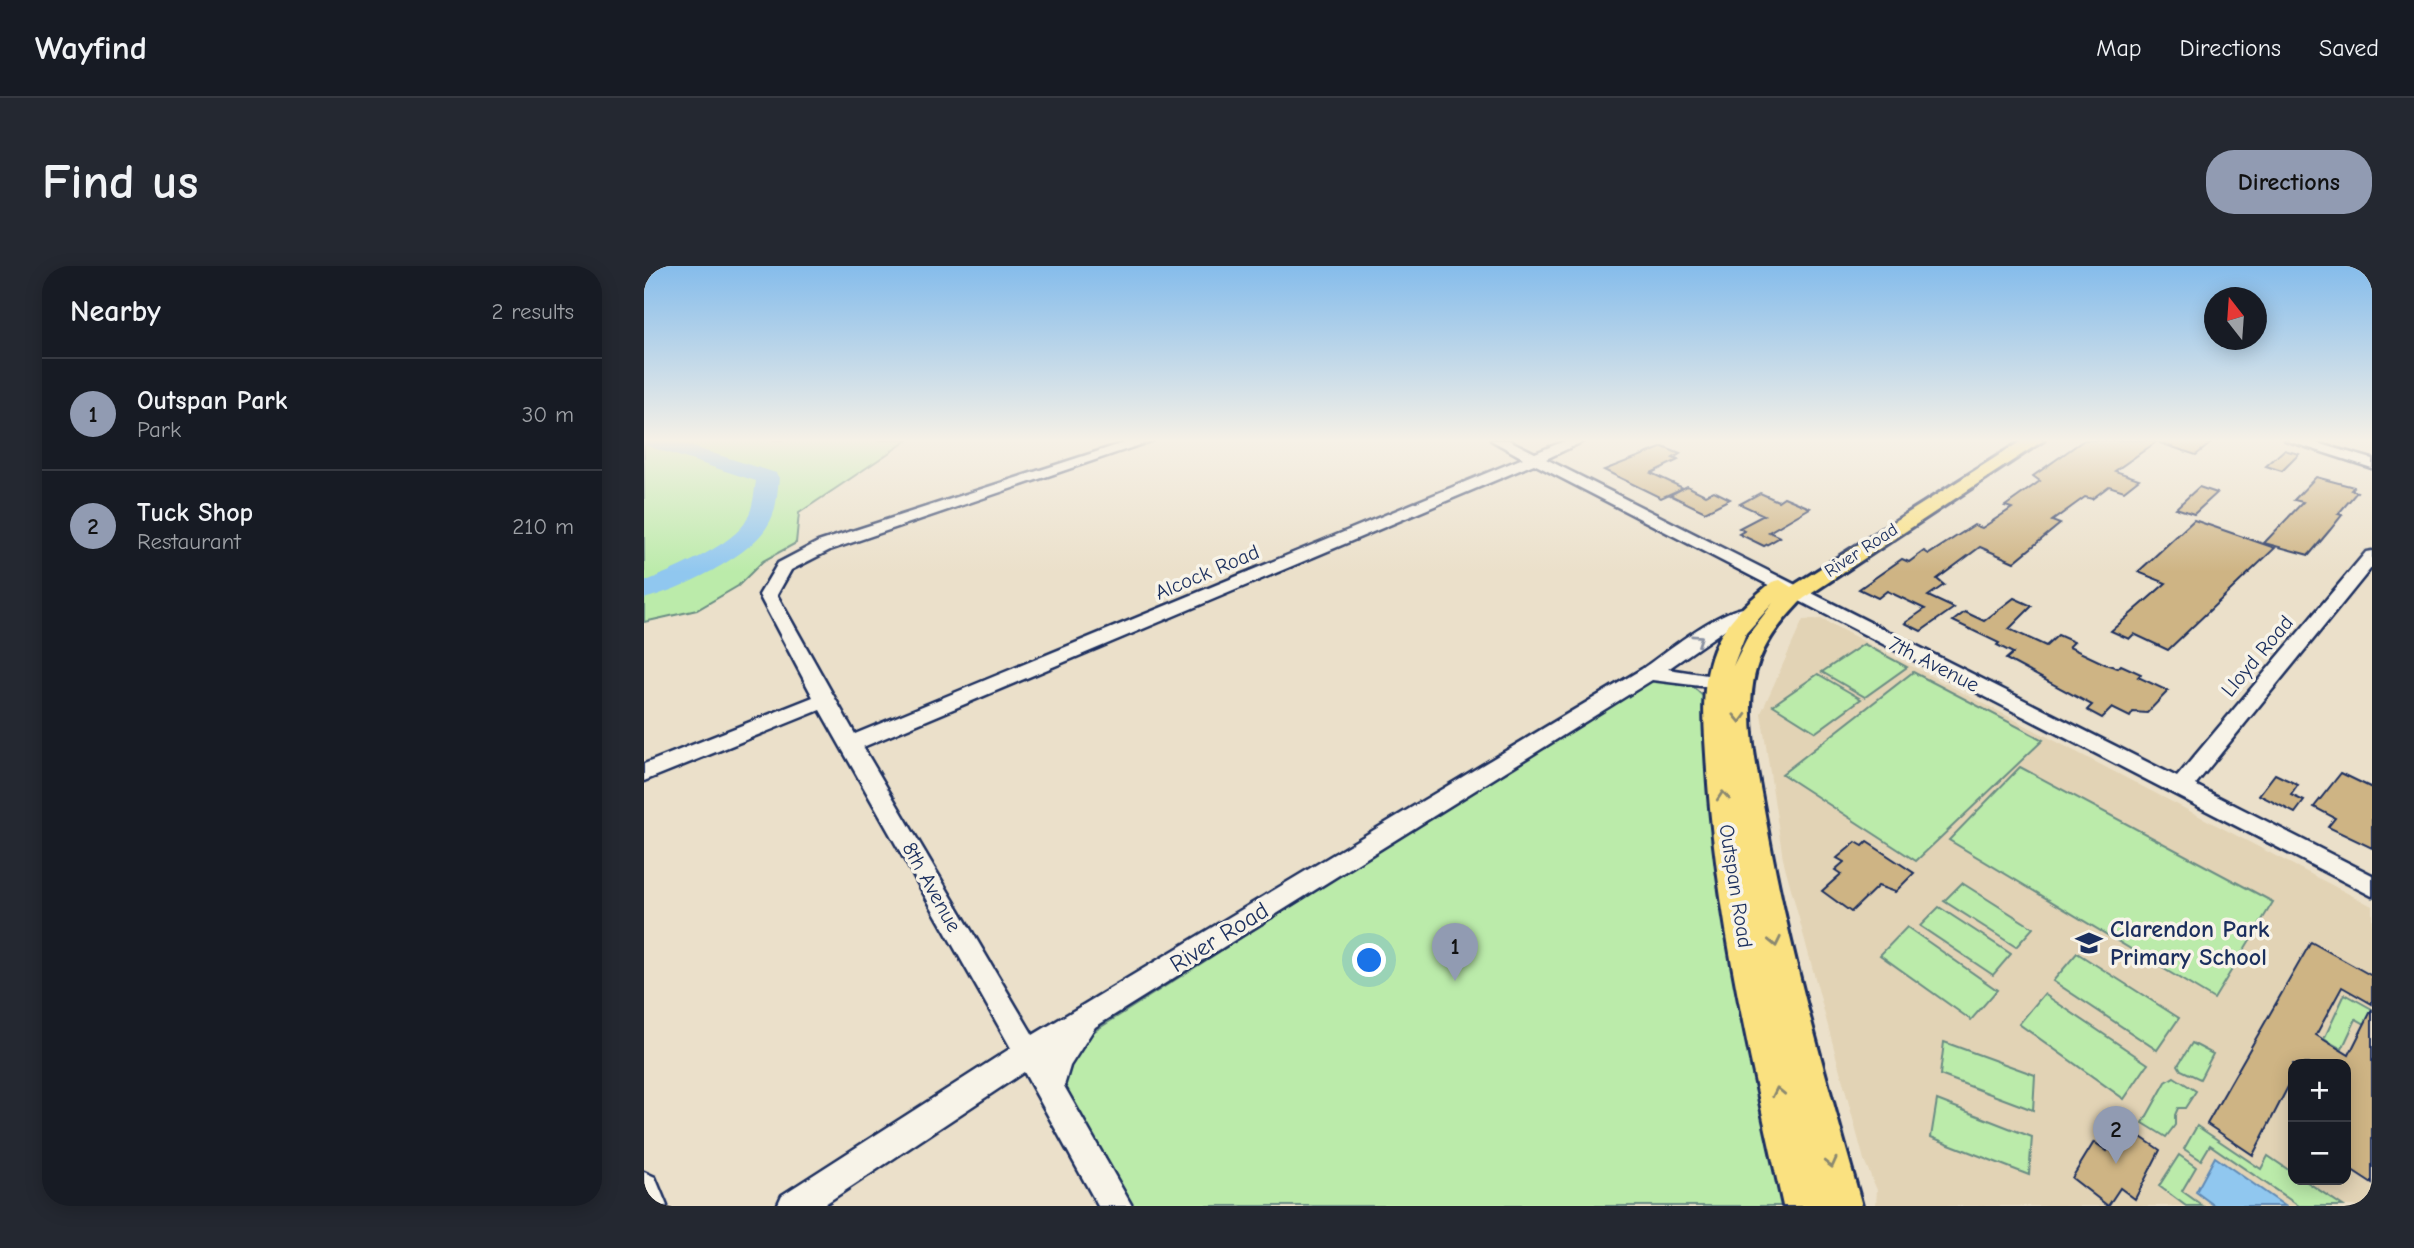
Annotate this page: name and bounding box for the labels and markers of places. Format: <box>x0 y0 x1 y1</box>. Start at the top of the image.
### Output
place label: Clarendon Park Primary School <box>2110 915 2270 971</box>
pin: 1 <box>1432 923 1478 981</box>
school or university icon: Clarendon Park Primary School <box>2074 928 2104 958</box>
pin: 2 <box>2093 1106 2139 1164</box>

